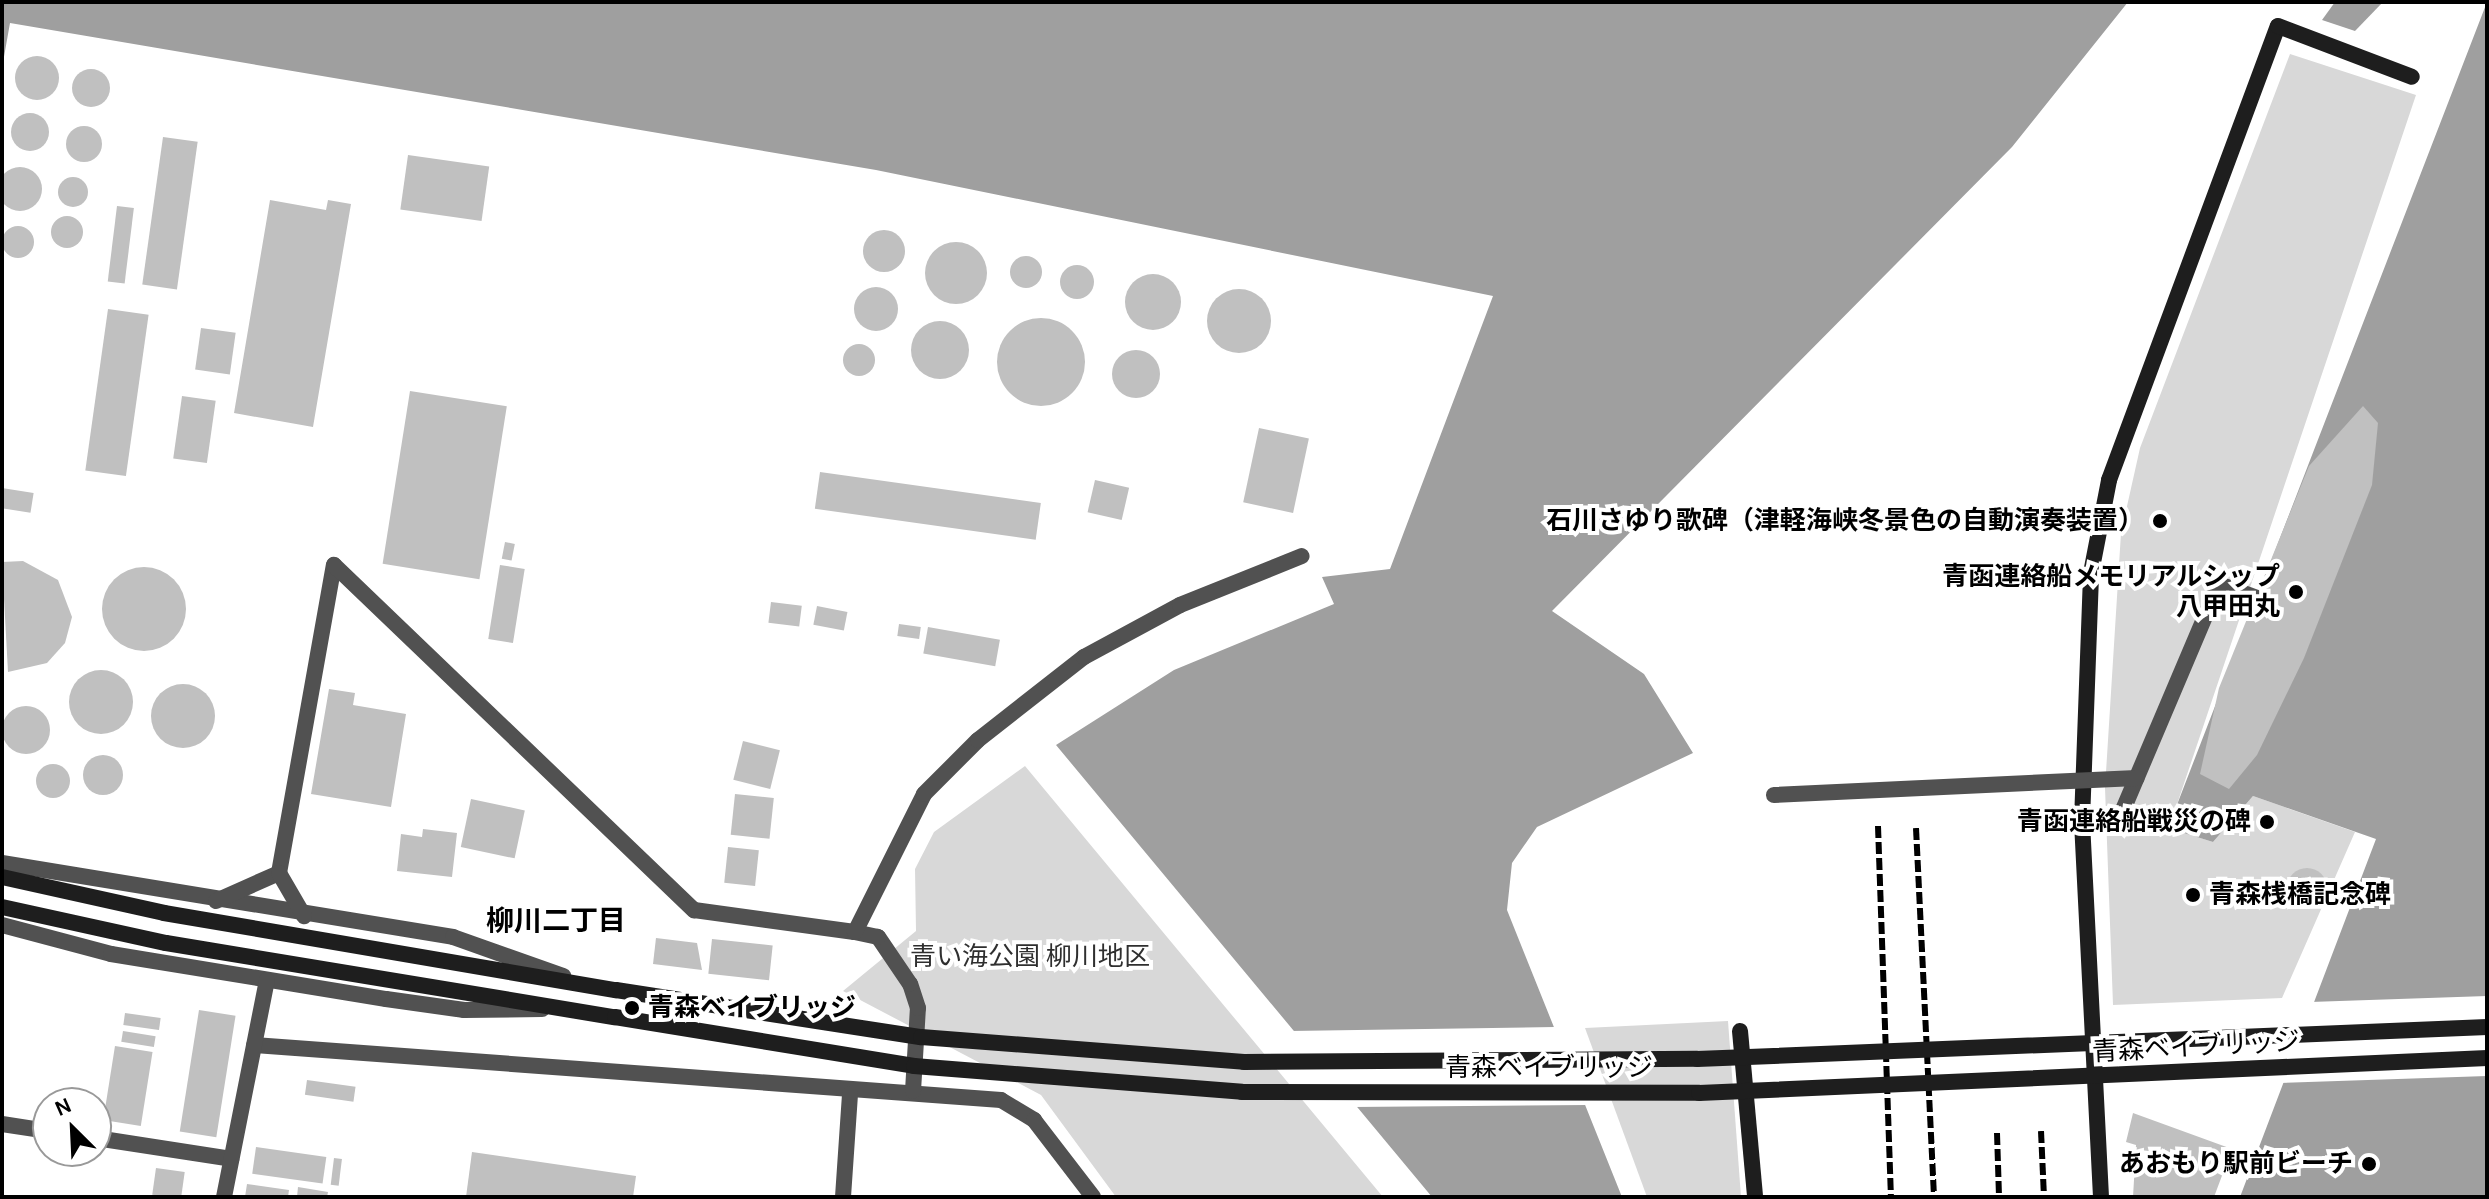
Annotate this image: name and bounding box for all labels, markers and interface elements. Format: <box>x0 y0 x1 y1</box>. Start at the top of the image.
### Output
place label: 石川さゆり歌碑（津軽海峡冬景色の自動演奏装置） <box>1546 505 2144 537</box>
marker: 石川さゆり歌碑（津軽海峡冬景色の自動演奏装置） <box>2151 512 2169 530</box>
place label: 青函連絡船メモリアルシップ 八甲田丸 <box>1942 561 2280 622</box>
marker: 青函連絡船メモリアルシップ 八甲田丸 <box>2287 583 2305 601</box>
place label: 青函連絡船戦災の碑 <box>2017 806 2251 838</box>
marker: 青函連絡船戦災の碑 <box>2258 813 2276 831</box>
place label: 青森桟橋記念碑 <box>2209 879 2391 911</box>
marker: 青森桟橋記念碑 <box>2184 886 2202 904</box>
district label: 柳川二丁目 <box>486 904 626 938</box>
park label: 青い海公園 柳川地区 <box>910 941 1150 973</box>
place label: 青森ベイブリッジ <box>648 992 856 1024</box>
marker: 青森ベイブリッジ <box>623 999 641 1017</box>
street label: 青森ベイブリッジ <box>2091 1026 2301 1068</box>
street label: 青森ベイブリッジ <box>1445 1052 1653 1084</box>
north arrow <box>32 1087 112 1167</box>
text: N <box>51 1092 76 1122</box>
place label: あおもり駅前ビーチ <box>2119 1148 2353 1180</box>
marker: あおもり駅前ビーチ <box>2360 1155 2378 1173</box>

